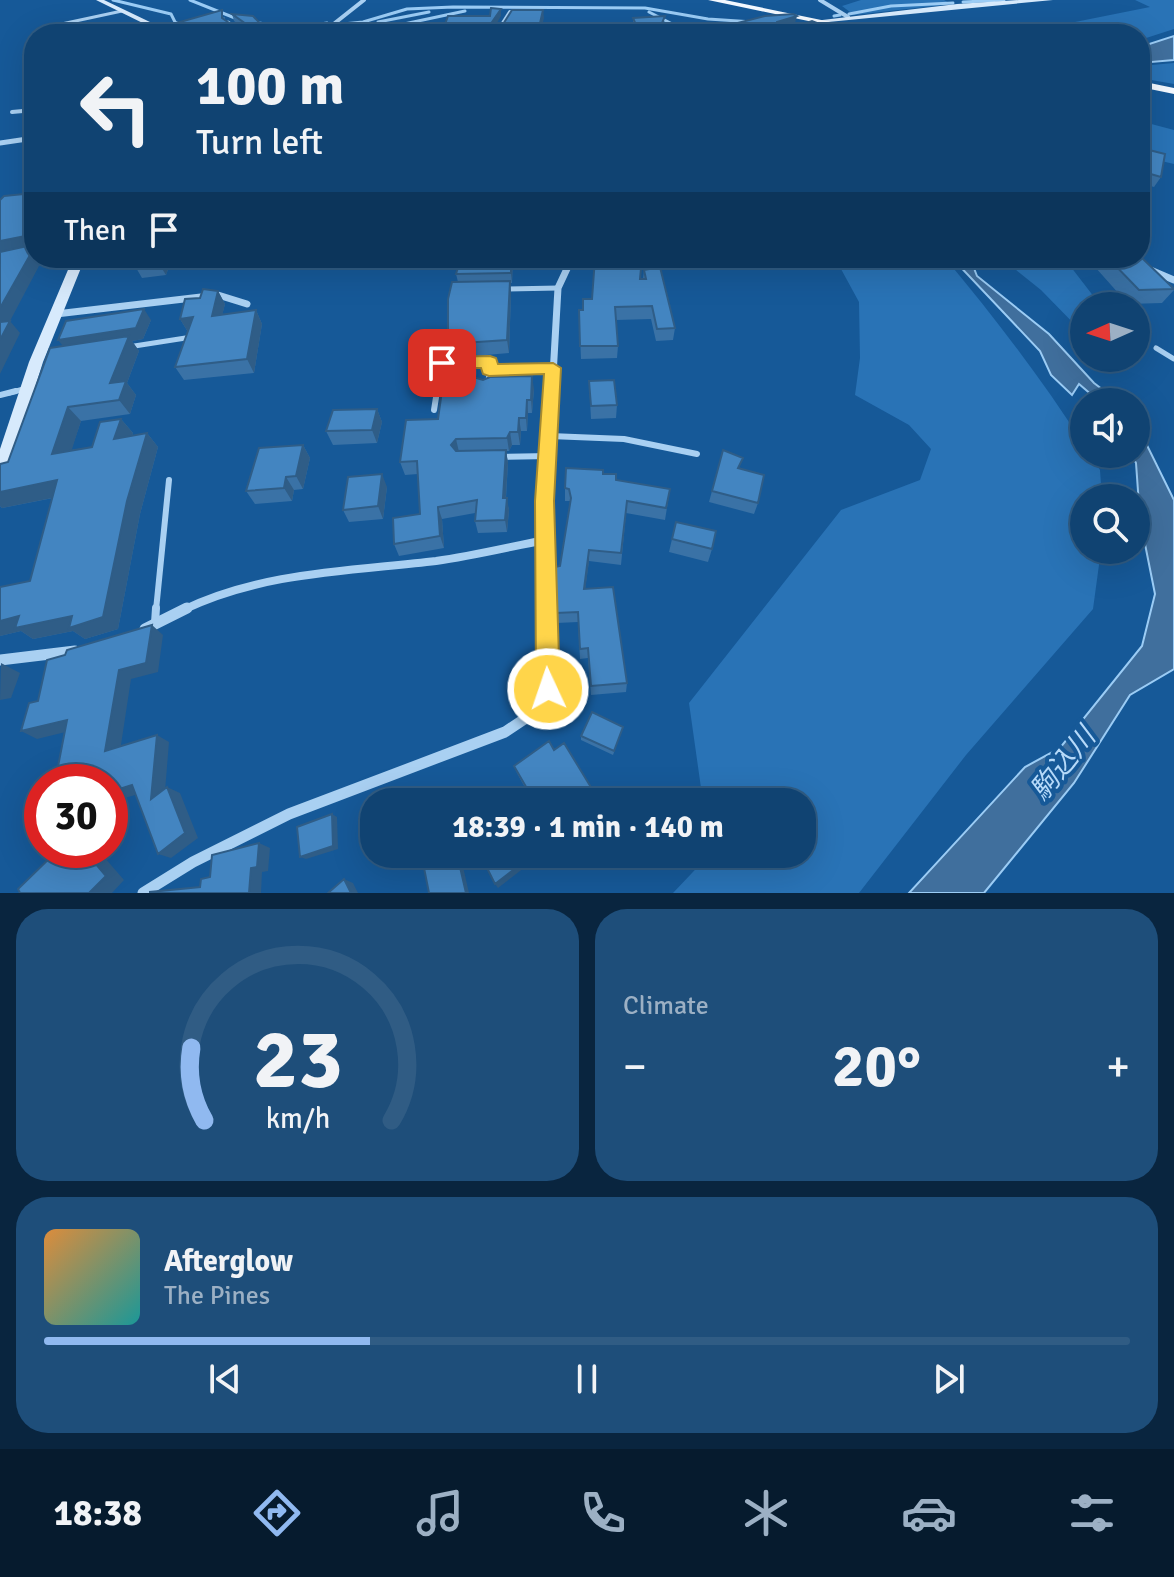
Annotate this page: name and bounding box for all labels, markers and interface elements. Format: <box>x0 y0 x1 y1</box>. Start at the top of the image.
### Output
text: 100 m <box>196 51 344 120</box>
icon: left <box>64 56 168 160</box>
text: Turn left <box>196 120 323 165</box>
icon: arrive <box>142 208 186 252</box>
text: Then <box>64 212 126 249</box>
north arrow <box>1070 292 1150 372</box>
map controls <box>1070 292 1150 564</box>
pin <box>408 329 476 397</box>
icon: arrive <box>420 341 464 385</box>
button: sound <box>1070 388 1150 468</box>
button: search <box>1070 484 1150 564</box>
position arrow <box>506 647 590 731</box>
water label: 駒込川 <box>1023 718 1105 807</box>
speed limit sign: 30 <box>24 764 128 868</box>
text: 18:39 · 1 min · 140 m <box>452 809 724 846</box>
text: Climate <box>623 990 709 1022</box>
text: 23 <box>253 1009 342 1111</box>
text: 20° <box>832 1030 921 1104</box>
text: − <box>623 1040 647 1094</box>
text: + <box>1106 1040 1130 1094</box>
text: km/h <box>265 1101 330 1136</box>
text: Afterglow <box>164 1243 293 1280</box>
text: The Pines <box>164 1280 270 1312</box>
icon: previous <box>203 1357 247 1401</box>
icon: pause <box>565 1357 609 1401</box>
icon: next <box>927 1357 971 1401</box>
icon: directions <box>249 1485 305 1541</box>
icon: music <box>412 1485 468 1541</box>
icon: phone <box>575 1485 631 1541</box>
icon: climate <box>738 1485 794 1541</box>
icon: car <box>901 1485 957 1541</box>
icon: filters <box>1064 1485 1120 1541</box>
text: 18:38 <box>54 1491 142 1536</box>

